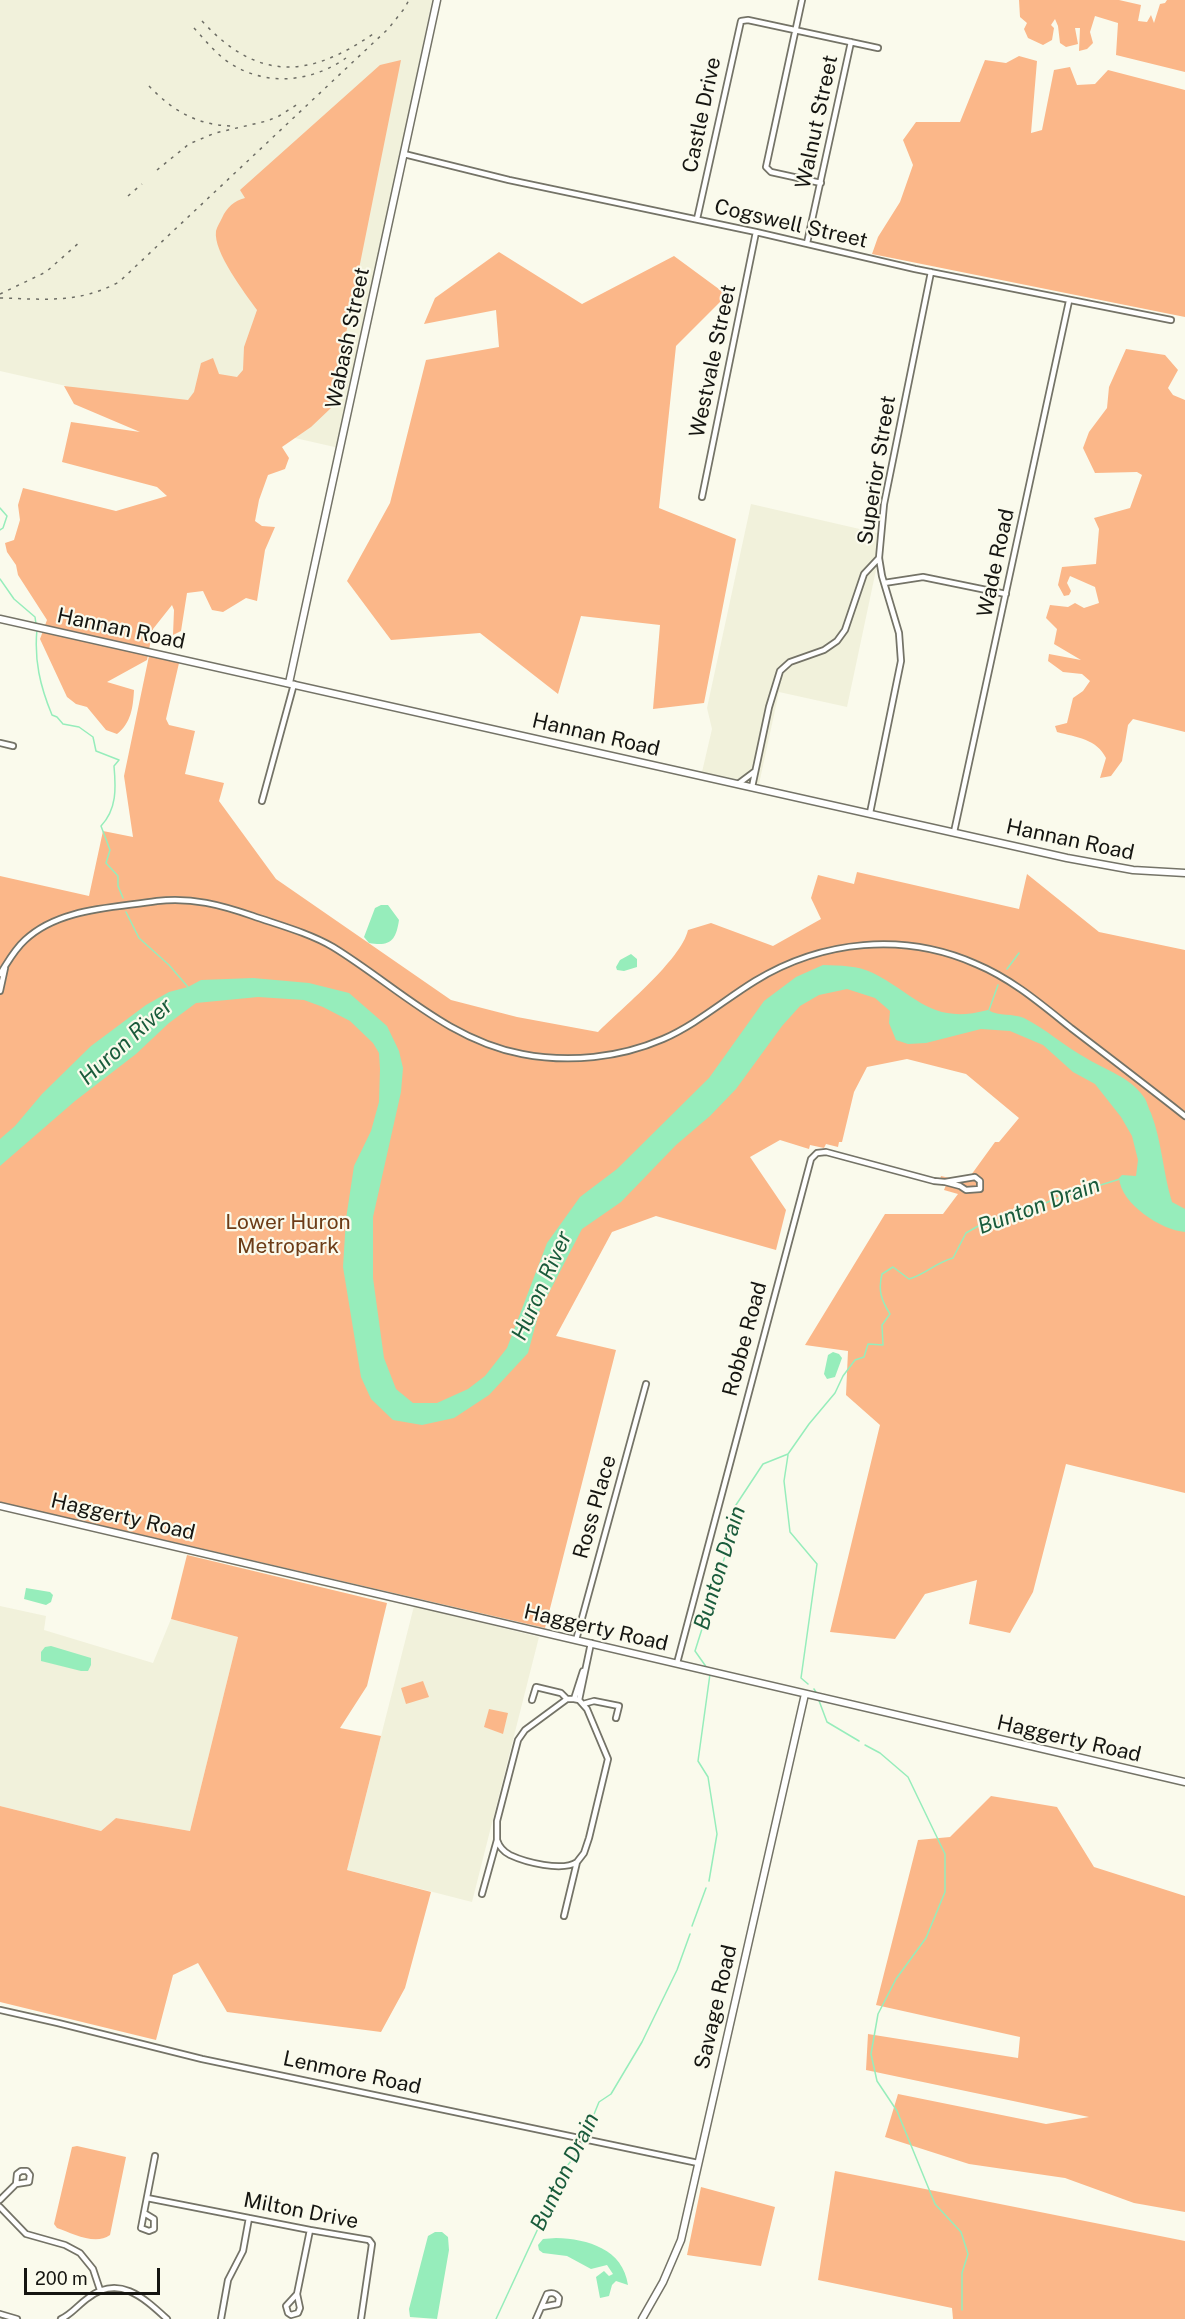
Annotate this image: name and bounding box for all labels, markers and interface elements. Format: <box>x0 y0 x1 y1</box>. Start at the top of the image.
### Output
street label: Walnut Street <box>791 53 843 191</box>
street label: Castle Drive <box>677 55 727 175</box>
street label: Cogswell Street <box>712 194 870 254</box>
street label: Wabash Street <box>321 265 375 411</box>
street label: Westvale Street <box>685 282 741 440</box>
street label: Superior Street <box>853 394 901 546</box>
street label: Wade Road <box>972 507 1020 619</box>
street label: Hannan Road <box>55 603 187 655</box>
street label: Hannan Road <box>530 708 662 762</box>
street label: Hannan Road <box>1004 814 1136 866</box>
water label: Huron River <box>74 993 178 1091</box>
water label: Bunton Drain <box>974 1172 1104 1240</box>
park label: Lower Huron Metropark <box>225 1210 351 1260</box>
water label: Huron River <box>506 1227 578 1345</box>
street label: Robbe Road <box>718 1279 772 1399</box>
street label: Ross Place <box>568 1452 622 1562</box>
street label: Haggerty Road <box>48 1488 198 1546</box>
water label: Bunton Drain <box>689 1503 751 1633</box>
street label: Haggerty Road <box>521 1599 671 1657</box>
street label: Haggerty Road <box>994 1710 1144 1768</box>
street label: Savage Road <box>689 1942 743 2072</box>
street label: Lenmore Road <box>281 2046 423 2100</box>
water label: Bunton Drain <box>525 2109 605 2235</box>
street label: Milton Drive <box>241 2187 361 2235</box>
scale bar <box>27 2256 164 2294</box>
text: 200 m <box>35 2268 88 2289</box>

